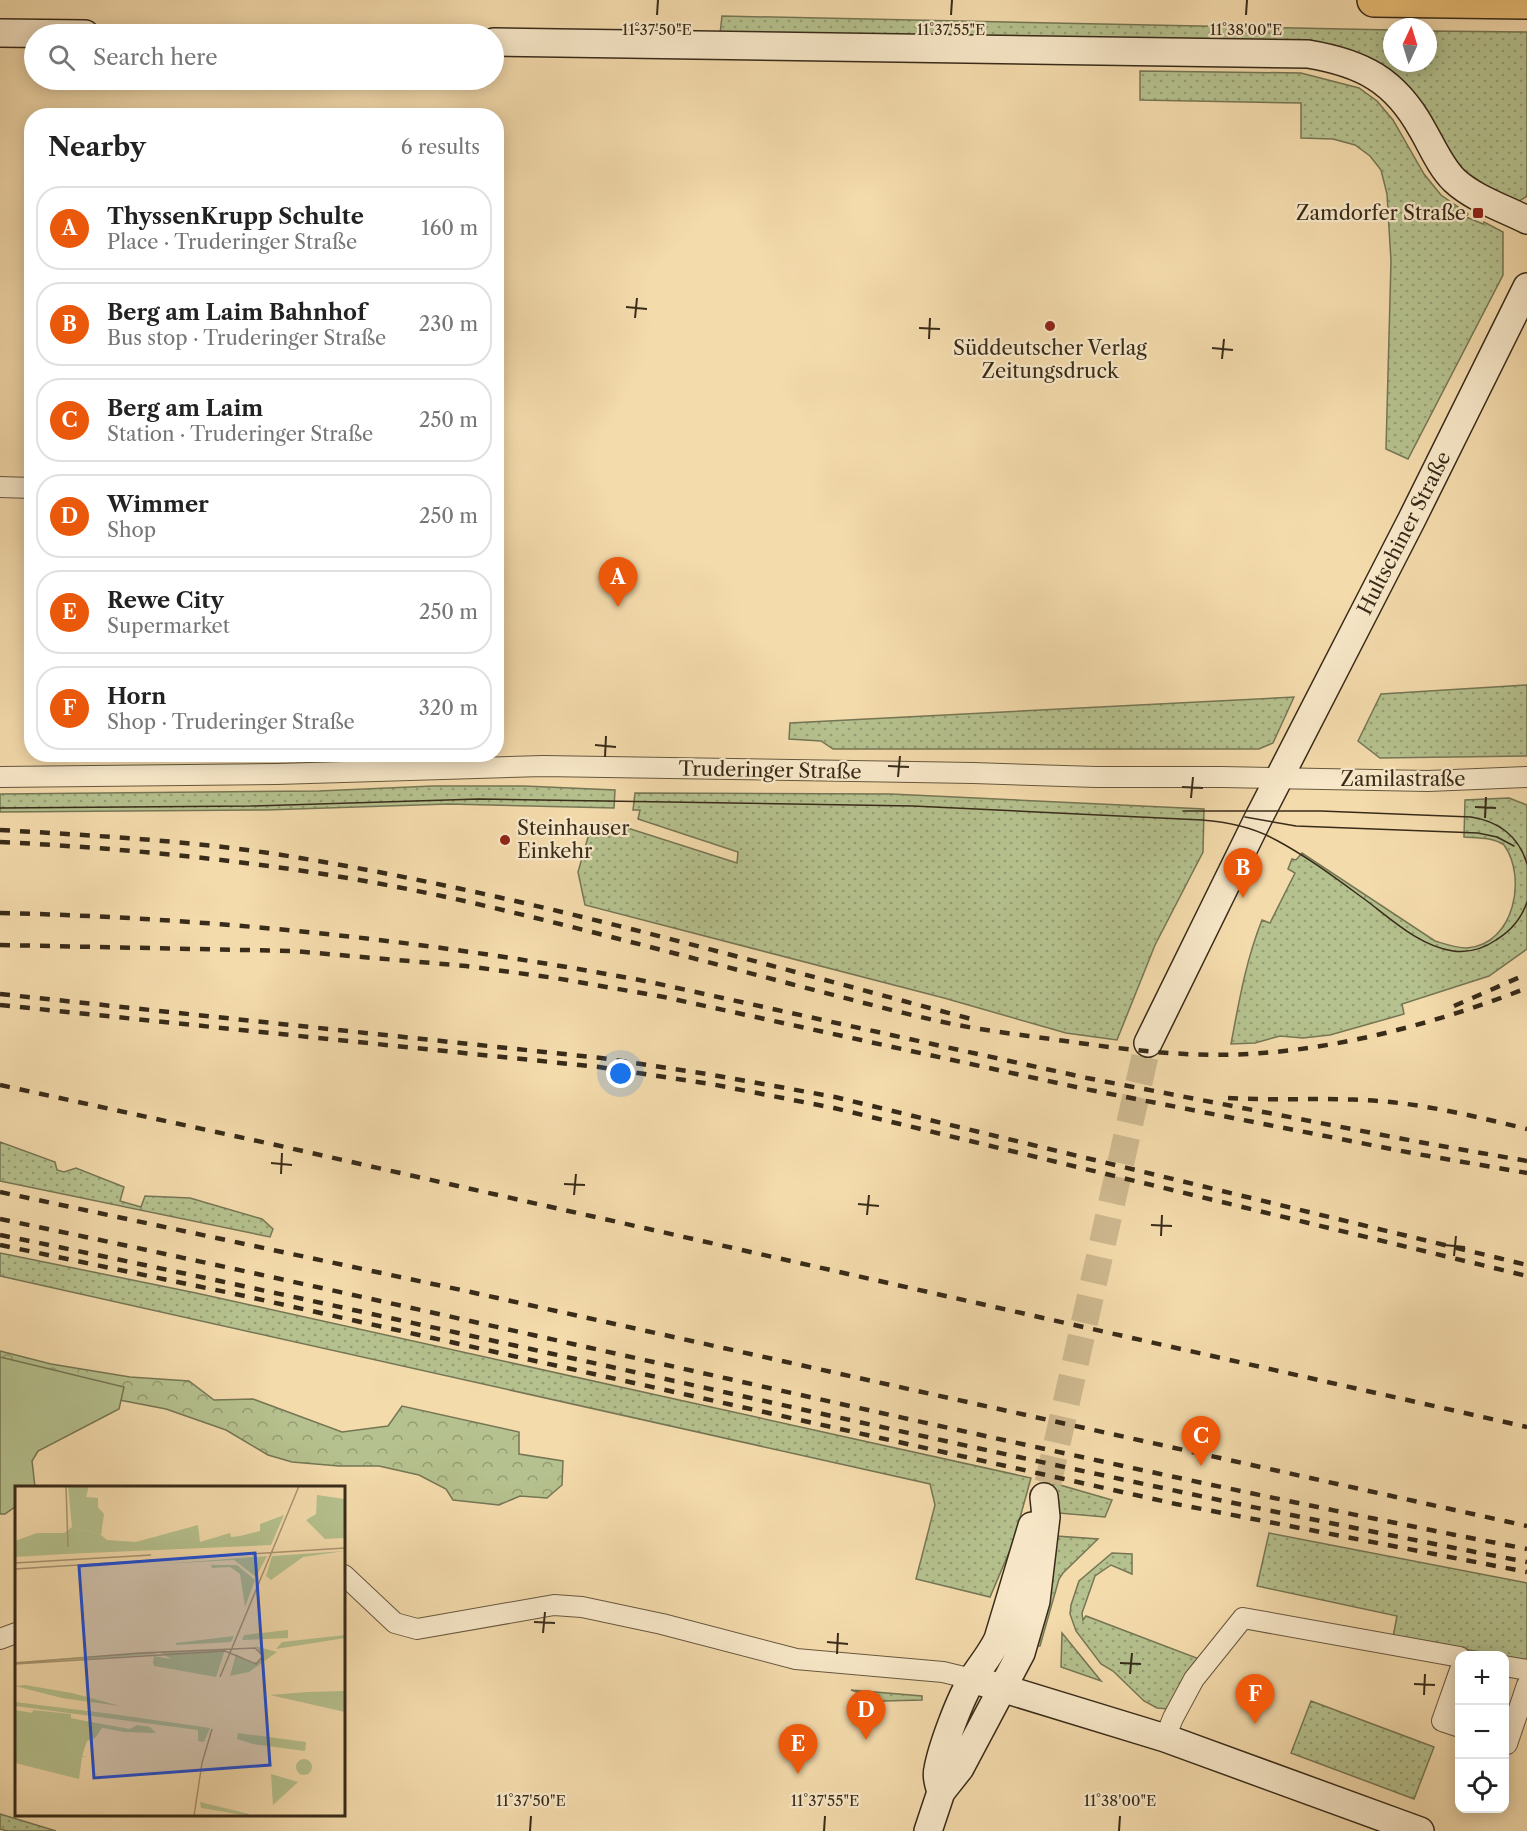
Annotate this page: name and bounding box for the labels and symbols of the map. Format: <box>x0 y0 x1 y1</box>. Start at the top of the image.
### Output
north arrow <box>1383 18 1437 72</box>
text: 11°37'50"E <box>622 20 692 39</box>
text: 11°37'55"E <box>917 20 985 39</box>
text: 11°38'00"E <box>1210 20 1282 39</box>
place label: Zamdorfer Straße <box>1296 201 1466 225</box>
marker: Zamdorfer Straße <box>1471 206 1485 220</box>
marker: Süddeutscher Verlag Zeitungsdruck <box>1043 319 1057 333</box>
place label: Süddeutscher Verlag Zeitungsdruck <box>953 336 1147 383</box>
street label: Hultschiner Straße <box>1352 447 1456 619</box>
pin: A <box>598 558 638 607</box>
street label: Truderinger Straße <box>678 756 862 784</box>
street label: Zamilastraße <box>1341 767 1465 791</box>
place label: Steinhauser Einkehr <box>517 816 630 863</box>
marker: Steinhauser Einkehr <box>498 833 512 847</box>
pin: B <box>1224 848 1262 898</box>
your location <box>606 1059 635 1088</box>
pin: C <box>1182 1416 1220 1466</box>
inset map <box>15 1486 345 1816</box>
pin: F <box>1236 1674 1274 1724</box>
pin: D <box>846 1690 886 1740</box>
pin: E <box>778 1724 818 1774</box>
text: 11°37'50"E <box>496 1791 566 1810</box>
text: 11°37'55"E <box>791 1791 859 1810</box>
text: 11°38'00"E <box>1084 1791 1156 1810</box>

